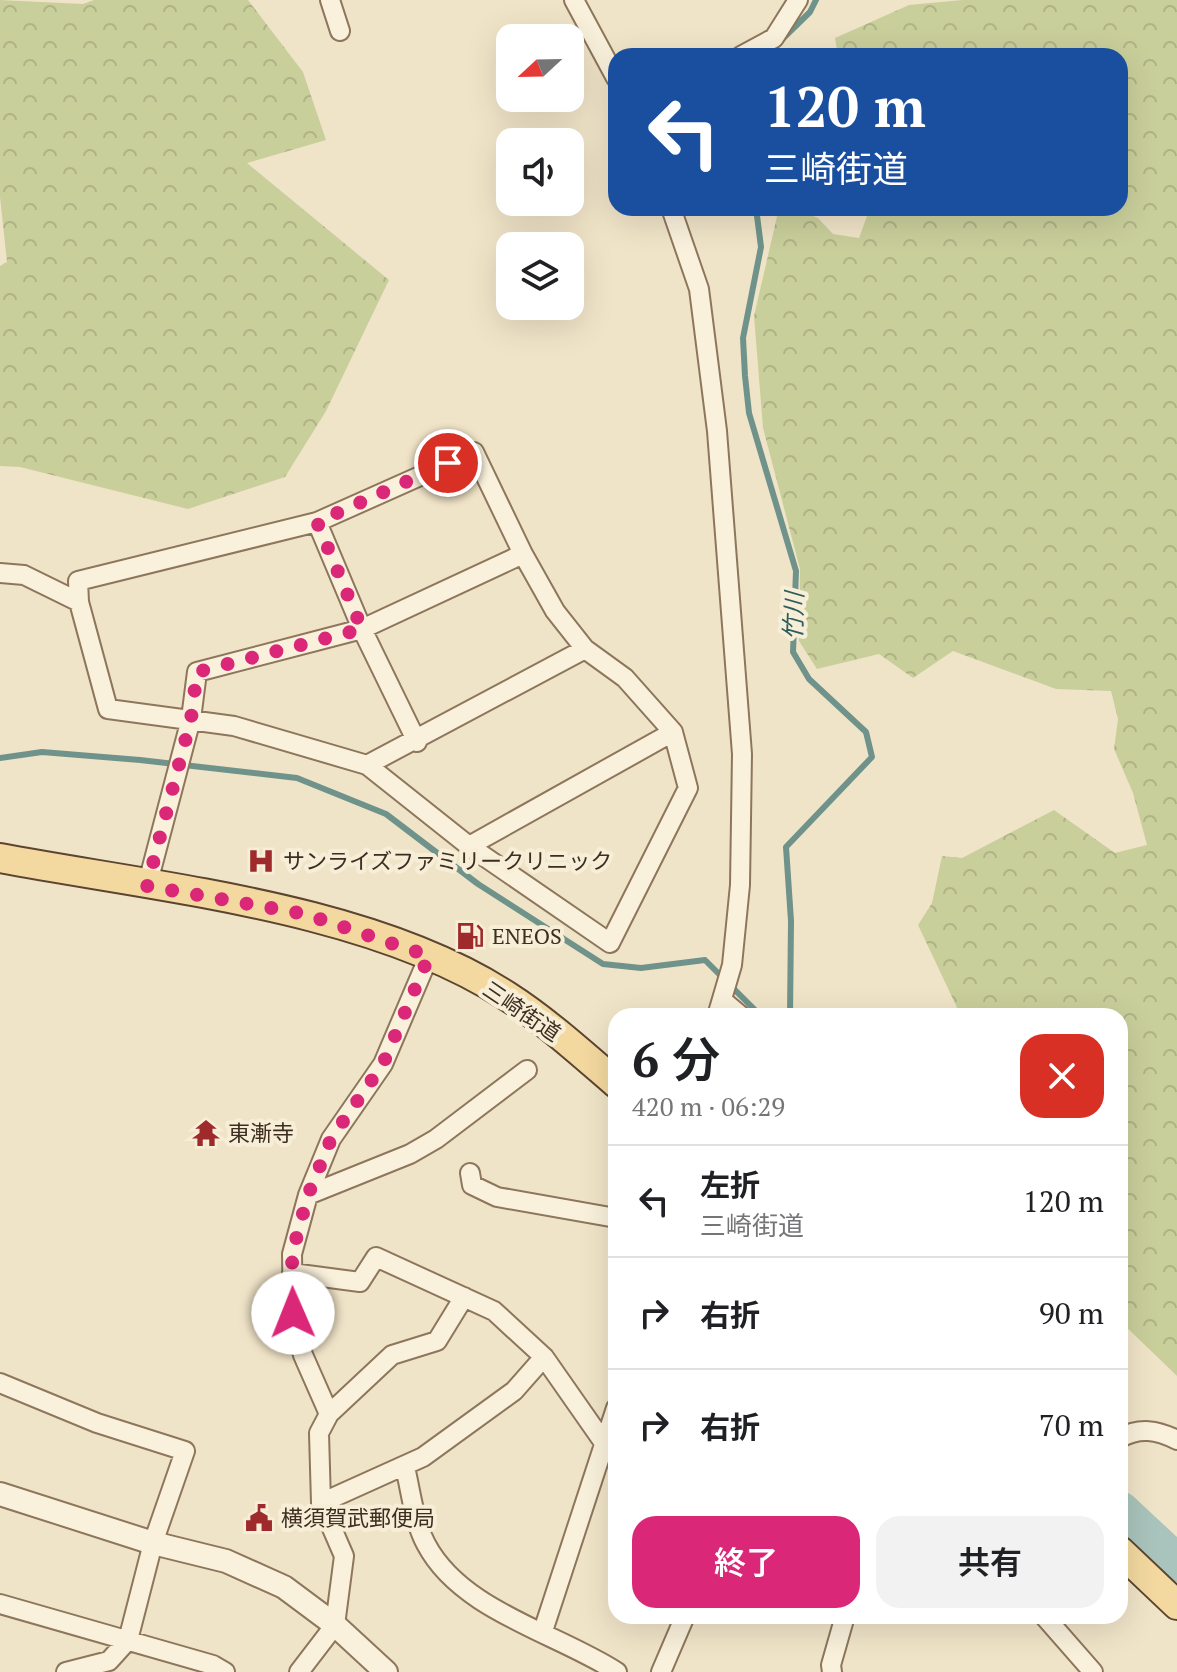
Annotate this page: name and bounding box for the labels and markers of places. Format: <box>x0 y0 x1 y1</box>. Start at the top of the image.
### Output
pin <box>414 429 482 497</box>
hospital icon: サンライズファミリークリニック <box>246 846 276 876</box>
place label: サンライズファミリークリニック <box>283 846 612 875</box>
fuel station icon: ENEOS <box>455 921 485 951</box>
place label: ENEOS <box>492 921 562 950</box>
temple icon: 東漸寺 <box>191 1118 221 1148</box>
place label: 東漸寺 <box>228 1118 294 1147</box>
public building icon: 横須賀武郵便局 <box>244 1503 274 1533</box>
place label: 横須賀武郵便局 <box>281 1503 435 1532</box>

